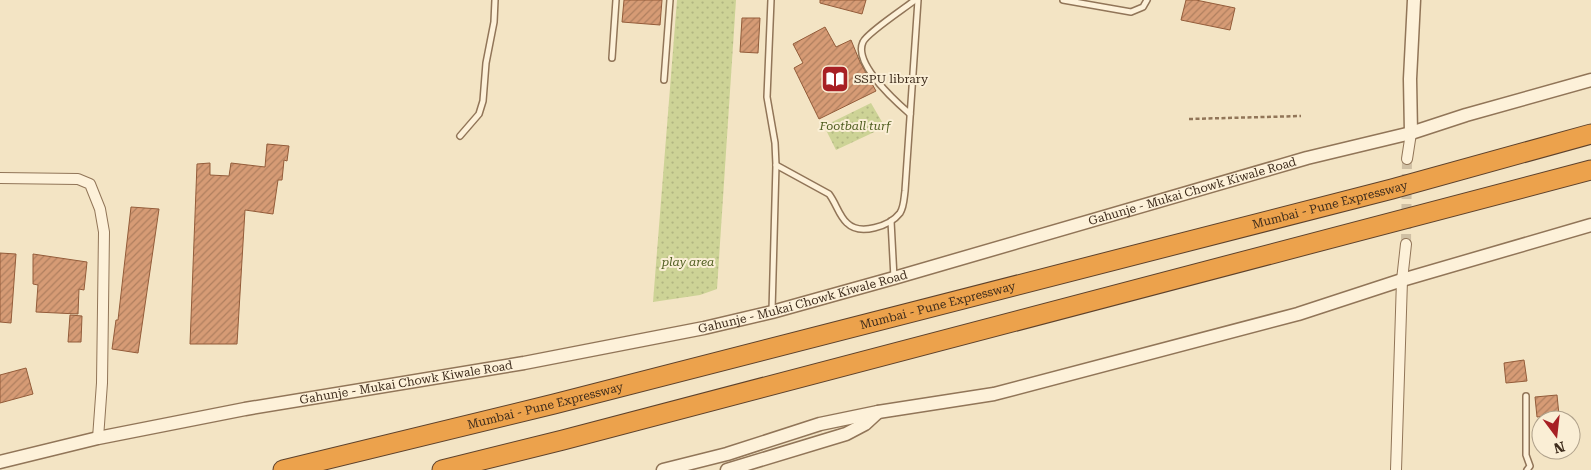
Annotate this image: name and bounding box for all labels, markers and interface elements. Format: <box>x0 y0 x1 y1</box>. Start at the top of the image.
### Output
library icon: SSPU library <box>820 64 850 94</box>
place label: SSPU library <box>854 72 929 86</box>
park label: Football turf <box>818 119 892 133</box>
street label: Gahunje - Mukai Chowk Kiwale Road <box>1087 154 1298 228</box>
street label: Mumbai - Pune Expressway <box>1251 178 1410 232</box>
park label: play area <box>661 255 714 269</box>
street label: Gahunje - Mukai Chowk Kiwale Road <box>697 267 909 336</box>
street label: Mumbai - Pune Expressway <box>858 279 1018 332</box>
street label: Gahunje - Mukai Chowk Kiwale Road <box>298 358 514 407</box>
street label: Mumbai - Pune Expressway <box>466 379 625 432</box>
north arrow <box>1531 410 1581 460</box>
text: N <box>1552 438 1567 457</box>

